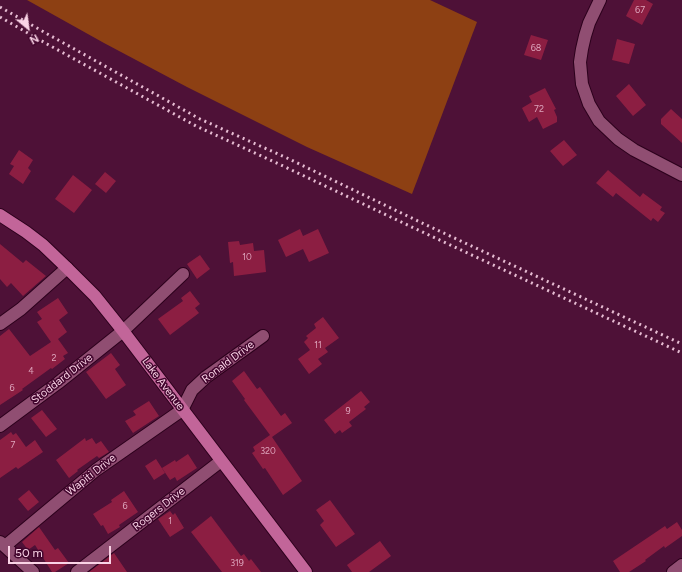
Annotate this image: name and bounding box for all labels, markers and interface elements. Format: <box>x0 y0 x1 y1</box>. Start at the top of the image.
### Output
house number: 67 <box>635 5 645 15</box>
north arrow <box>8 8 48 48</box>
text: N <box>27 31 41 47</box>
house number: 68 <box>531 43 541 53</box>
house number: 72 <box>534 104 544 114</box>
house number: 10 <box>242 252 252 262</box>
street label: Ronald Drive <box>199 338 257 386</box>
house number: 11 <box>314 340 322 350</box>
street label: Stoddard Drive <box>29 351 95 407</box>
house number: 2 <box>51 353 57 363</box>
street label: Lake Avenue <box>139 355 187 413</box>
house number: 4 <box>28 366 34 376</box>
house number: 6 <box>9 383 15 393</box>
house number: 9 <box>345 406 351 416</box>
house number: 7 <box>11 440 15 450</box>
house number: 320 <box>260 446 276 456</box>
street label: Wapiti Drive <box>63 451 119 499</box>
street label: Rogers Drive <box>130 484 188 534</box>
house number: 6 <box>122 501 128 511</box>
house number: 1 <box>168 516 172 526</box>
scale bar <box>10 538 113 564</box>
text: 50 m <box>15 546 43 560</box>
house number: 319 <box>230 558 244 568</box>

